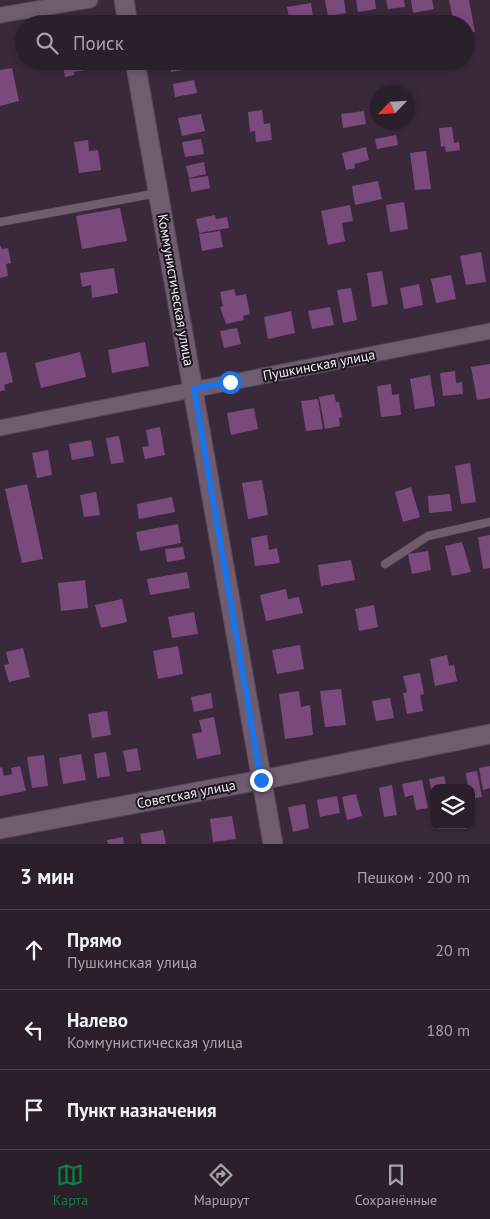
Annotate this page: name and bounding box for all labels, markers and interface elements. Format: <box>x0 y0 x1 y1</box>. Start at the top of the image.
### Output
search box <box>15 15 475 70</box>
icon: search <box>33 29 61 57</box>
text: Поиск <box>73 31 124 55</box>
north arrow <box>370 85 415 130</box>
street label: Коммунистическая улица <box>154 213 198 367</box>
street label: Пушкинская улица <box>261 345 377 385</box>
route start <box>219 371 242 394</box>
route end <box>250 769 273 792</box>
street label: Советская улица <box>135 776 237 812</box>
map controls <box>430 784 475 829</box>
button: layers <box>430 784 475 829</box>
text: 3 мин <box>20 863 74 890</box>
text: Пешком · 200 m <box>357 867 470 887</box>
text: Прямо <box>67 928 122 952</box>
icon: ahead <box>20 936 48 964</box>
text: 20 m <box>435 940 470 960</box>
text: Пушкинская улица <box>67 952 197 972</box>
text: Налево <box>67 1008 128 1032</box>
icon: left <box>20 1016 48 1044</box>
text: 180 m <box>427 1020 470 1040</box>
text: Коммунистическая улица <box>67 1032 243 1052</box>
icon: arrive <box>20 1096 48 1124</box>
text: Пункт назначения <box>67 1098 217 1122</box>
tab: Карта <box>53 1161 88 1209</box>
tab: Маршрут <box>194 1161 249 1209</box>
tab: Сохранённые <box>355 1161 437 1209</box>

